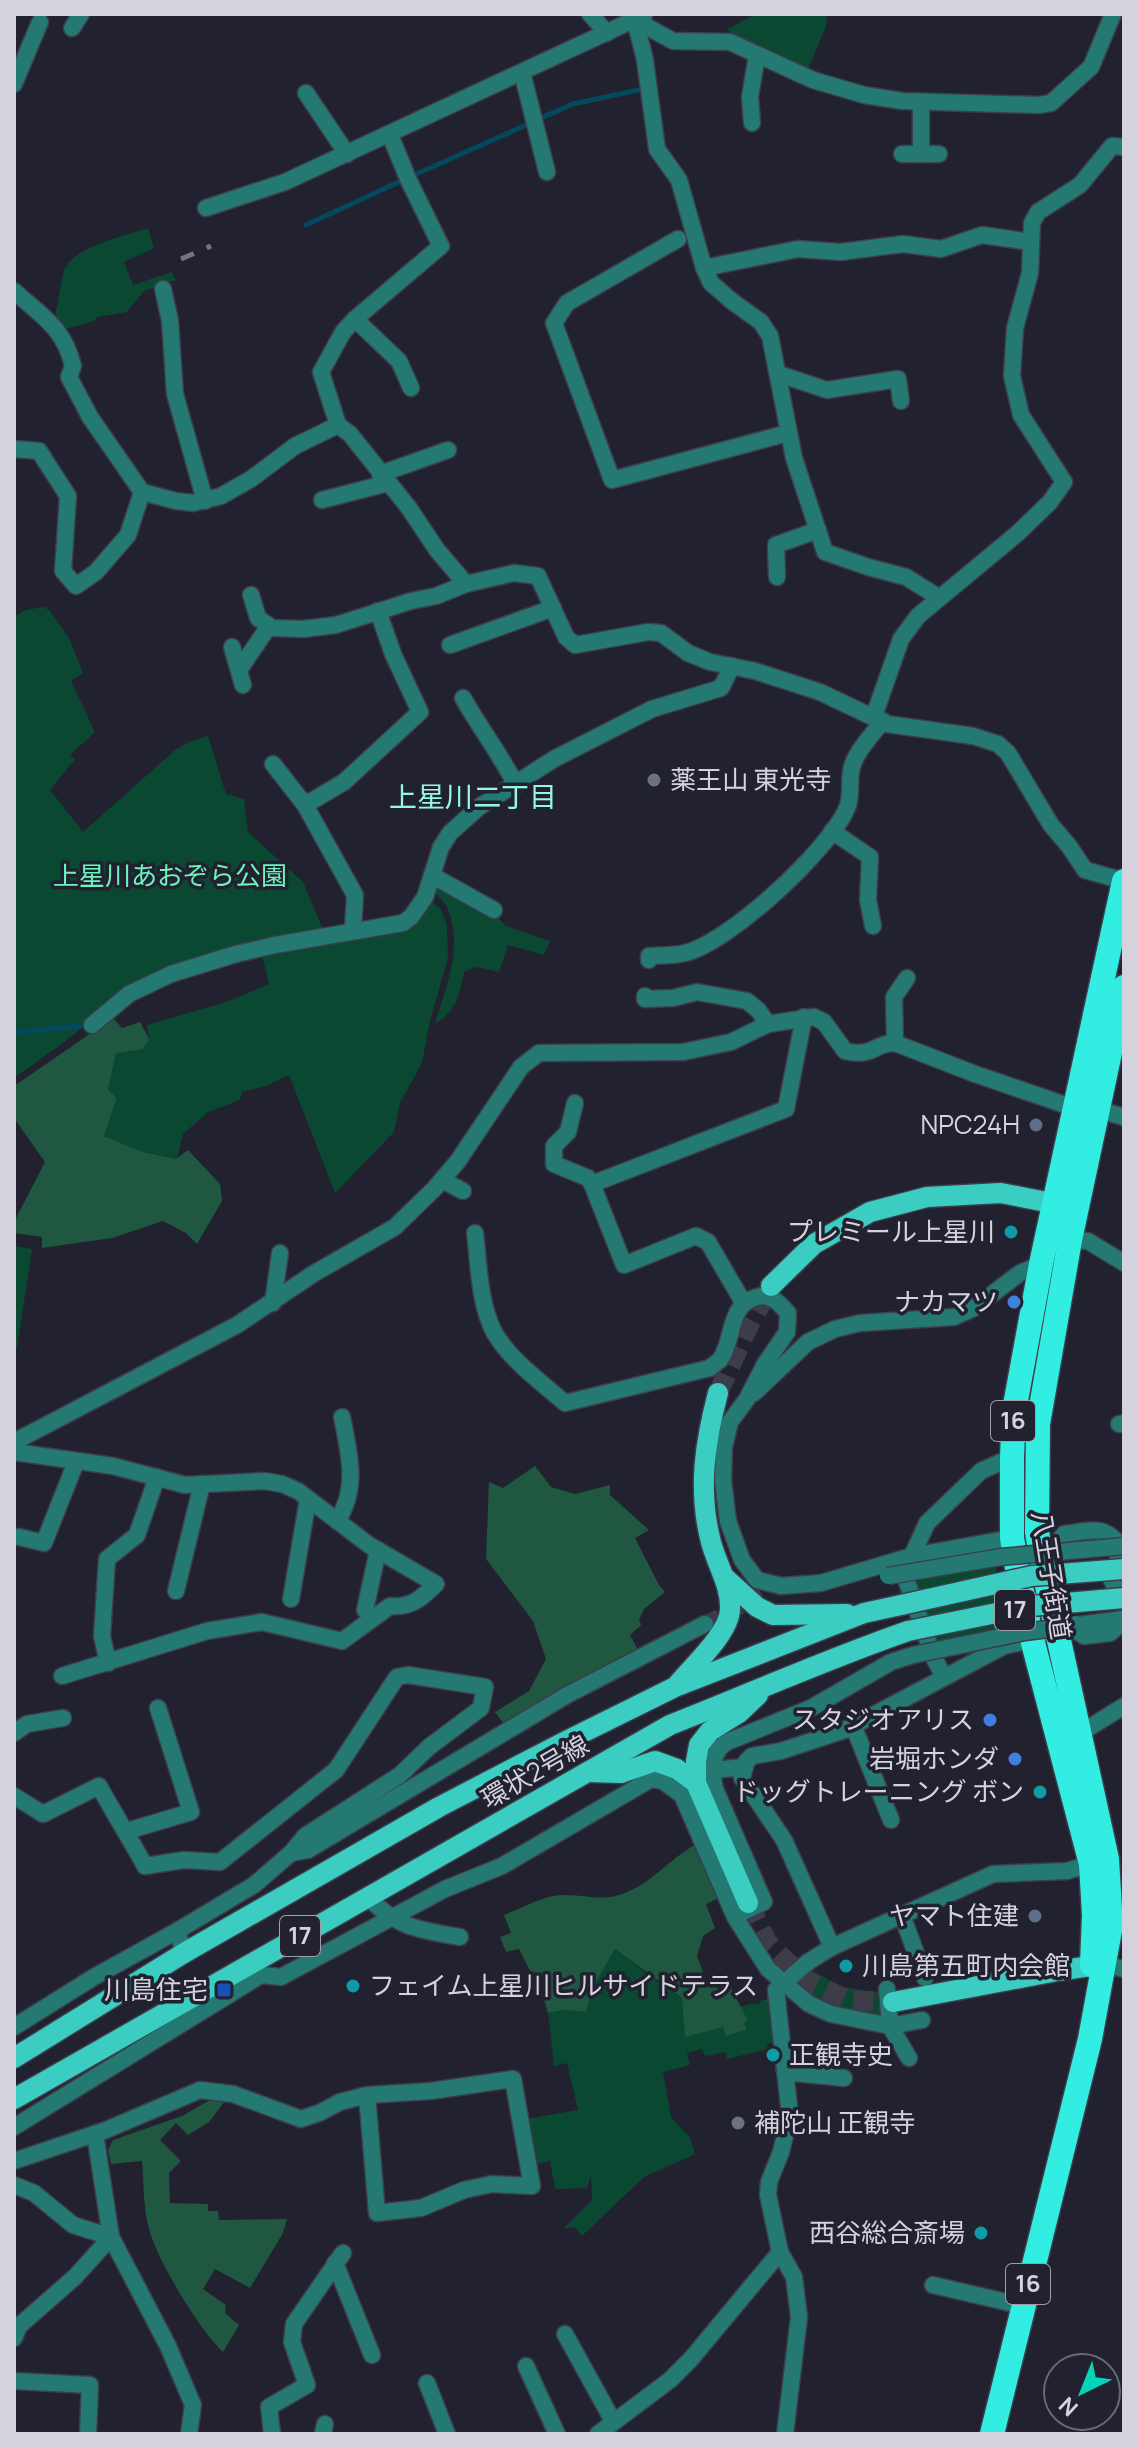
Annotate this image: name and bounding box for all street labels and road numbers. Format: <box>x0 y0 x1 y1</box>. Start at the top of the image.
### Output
road number: 16 <box>991 1401 1035 1441</box>
street label: 八王子街道 <box>1024 1508 1080 1642</box>
road number: 17 <box>995 1590 1035 1630</box>
street label: 環状2号線 <box>474 1726 595 1816</box>
road number: 17 <box>280 1916 320 1956</box>
road number: 16 <box>1006 2264 1050 2304</box>

